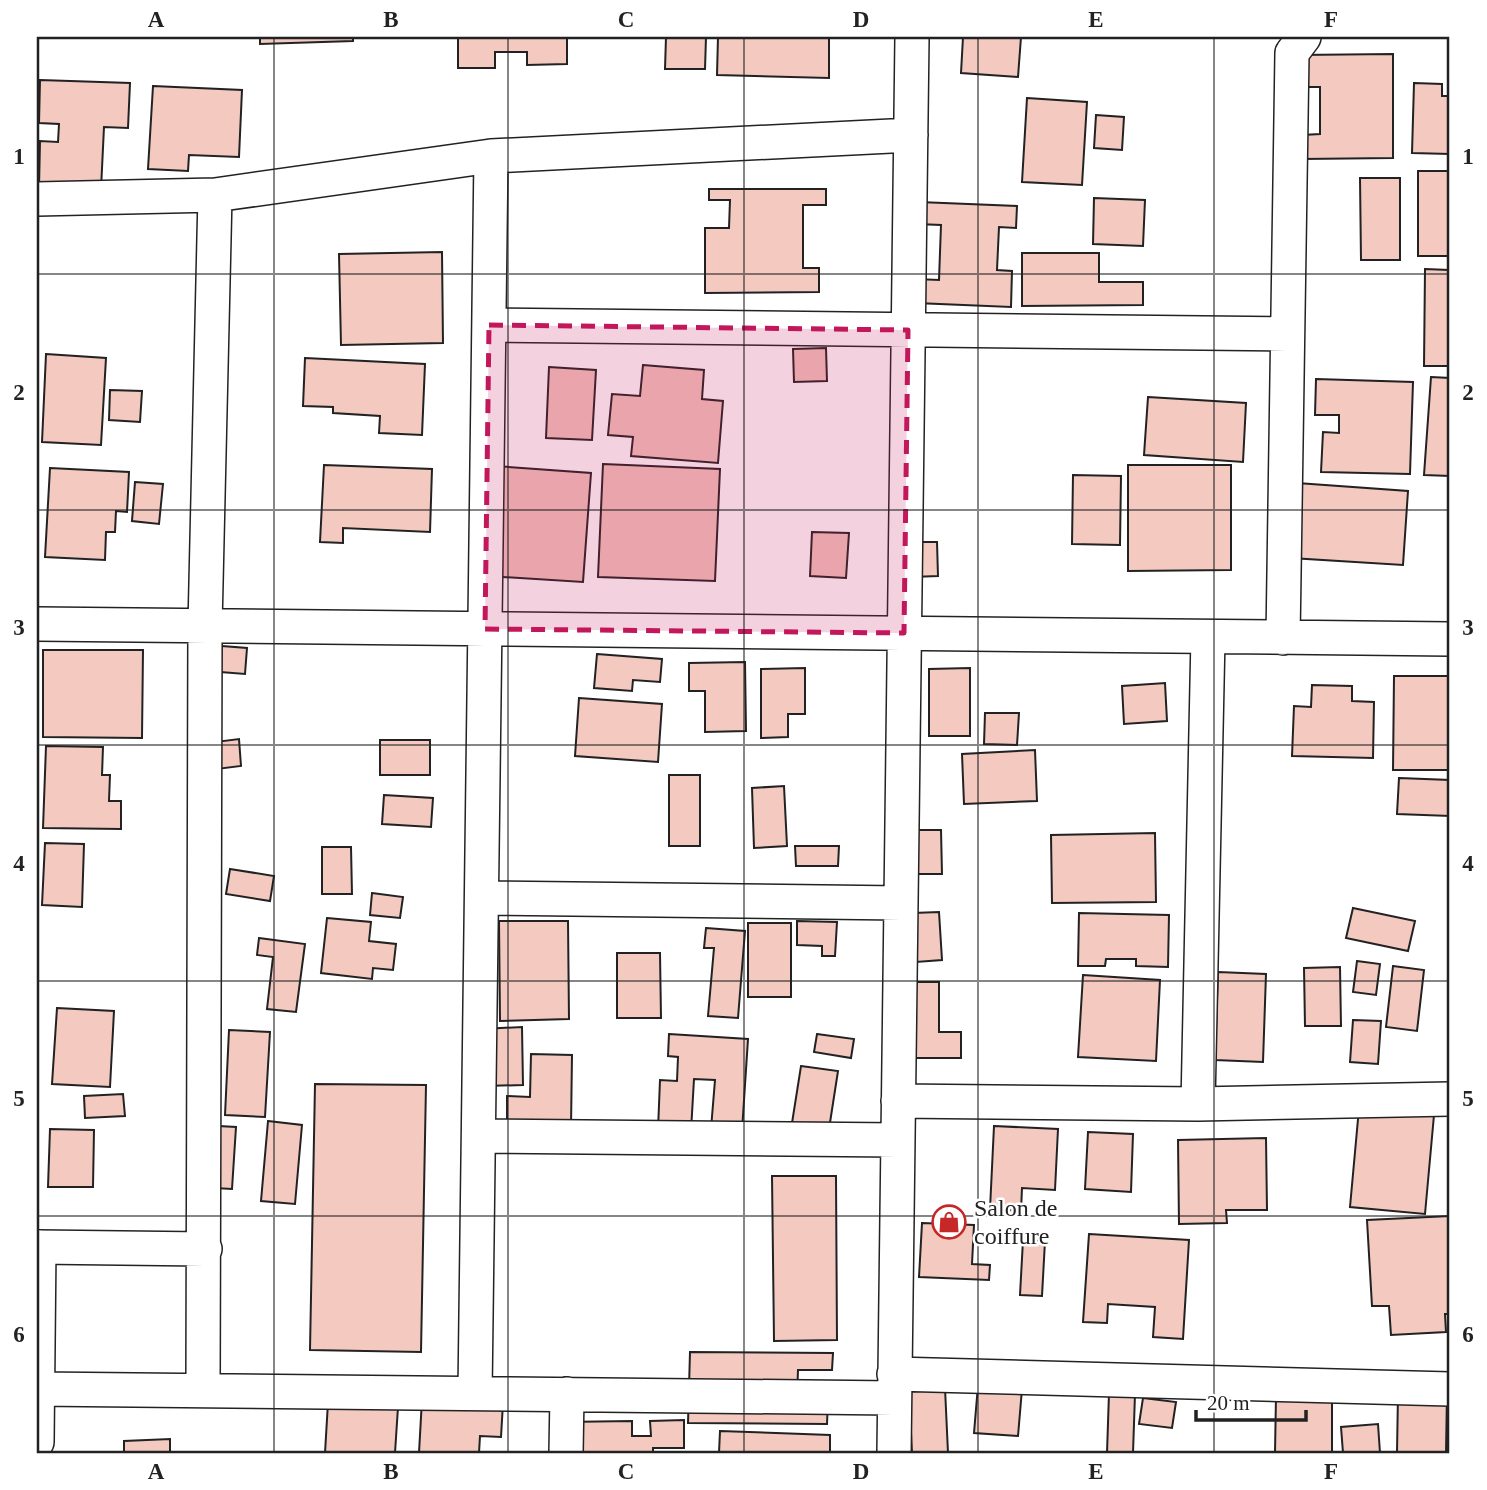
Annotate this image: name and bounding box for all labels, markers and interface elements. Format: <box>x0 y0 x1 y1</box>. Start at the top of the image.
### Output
text: A <box>148 7 165 32</box>
text: B <box>383 7 399 32</box>
text: C <box>618 7 634 32</box>
text: D <box>853 7 869 32</box>
text: E <box>1088 7 1104 32</box>
text: F <box>1324 7 1338 32</box>
text: 1 <box>13 144 25 169</box>
text: 1 <box>1462 144 1474 169</box>
text: 2 <box>13 380 25 405</box>
text: 2 <box>1462 380 1474 405</box>
text: 3 <box>13 615 25 640</box>
text: 3 <box>1462 615 1474 640</box>
text: 4 <box>13 851 25 876</box>
text: 4 <box>1462 851 1474 876</box>
text: 5 <box>13 1086 25 1111</box>
text: 5 <box>1462 1086 1474 1111</box>
place label: Salon de coiffure <box>974 1195 1057 1249</box>
shop icon: Salon de coiffure <box>930 1203 968 1241</box>
text: 6 <box>13 1322 25 1347</box>
text: 6 <box>1462 1322 1474 1347</box>
scale bar <box>1196 1378 1307 1422</box>
text: 20 m <box>1207 1391 1250 1415</box>
text: A <box>148 1459 165 1484</box>
text: B <box>383 1459 399 1484</box>
text: C <box>618 1459 634 1484</box>
text: D <box>853 1459 869 1484</box>
text: E <box>1088 1459 1104 1484</box>
text: F <box>1324 1459 1338 1484</box>

